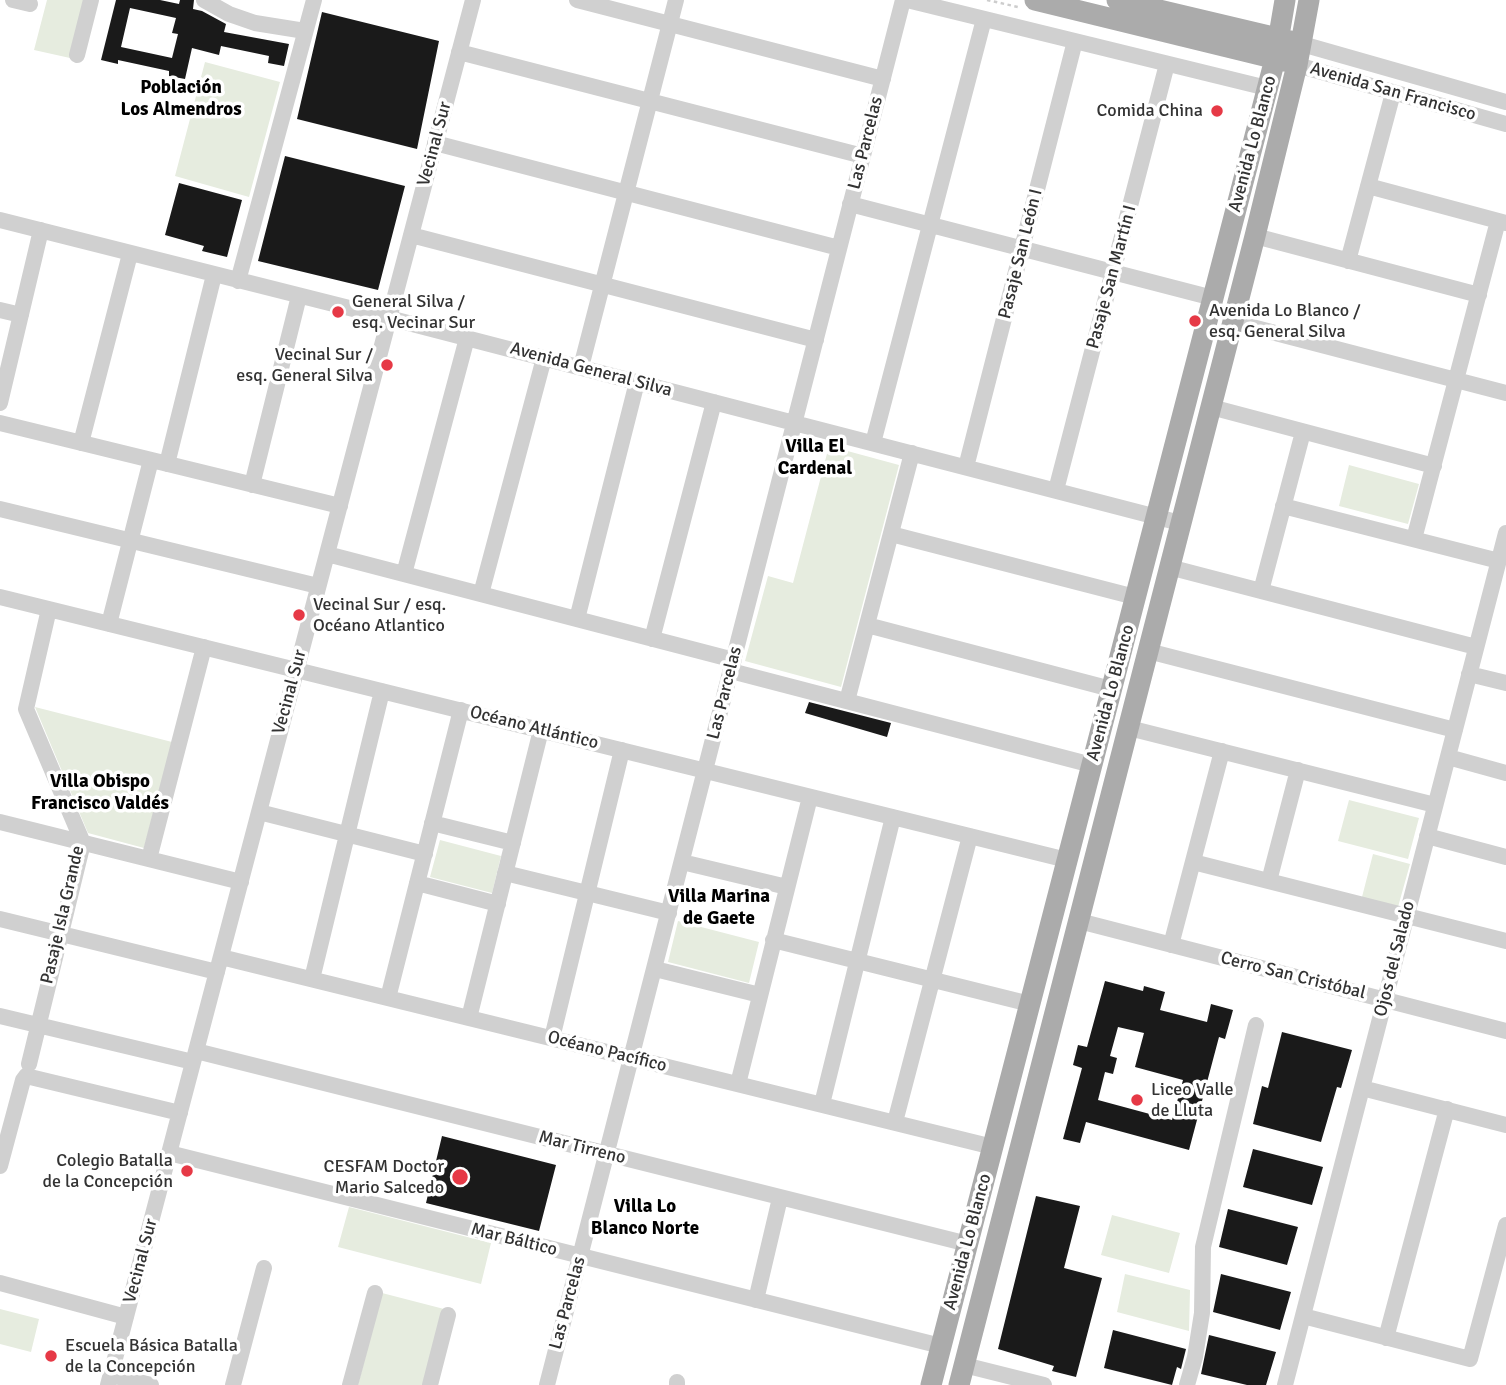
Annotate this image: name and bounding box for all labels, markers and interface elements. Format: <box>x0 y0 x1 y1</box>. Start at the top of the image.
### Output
street label: Avenida San Francisco <box>1308 58 1478 126</box>
street label: Avenida Lo Blanco <box>1224 74 1282 214</box>
district label: Población Los Almendros <box>120 77 242 121</box>
street label: Las Parcelas <box>844 94 888 192</box>
street label: Vecinal Sur <box>413 99 457 189</box>
place label: Comida China <box>1097 100 1203 122</box>
marker: Comida China <box>1209 103 1225 119</box>
street label: Pasaje San León I <box>994 187 1048 321</box>
street label: Pasaje San Martín I <box>1082 203 1142 351</box>
place label: General Silva / esq. Vecinar Sur <box>352 291 475 334</box>
place label: Avenida Lo Blanco / esq. General Silva <box>1209 300 1361 342</box>
marker: General Silva / esq. Vecinar Sur <box>330 304 346 320</box>
marker: Avenida Lo Blanco / esq. General Silva <box>1187 313 1203 329</box>
street label: Avenida General Silva <box>508 338 674 402</box>
place label: Vecinal Sur / esq. General Silva <box>236 344 373 386</box>
marker: Vecinal Sur / esq. General Silva <box>379 357 395 373</box>
district label: Villa El Cardenal <box>778 436 852 480</box>
place label: Vecinal Sur / esq. Océano Atlantico <box>313 594 446 636</box>
marker: Vecinal Sur / esq. Océano Atlantico <box>291 607 307 623</box>
street label: Avenida Lo Blanco <box>1082 623 1140 763</box>
street label: Las Parcelas <box>703 644 747 742</box>
street label: Vecinal Sur <box>268 647 312 737</box>
street label: Océano Atlántico <box>467 702 601 754</box>
district label: Villa Obispo Francisco Valdés <box>31 771 169 815</box>
street label: Pasaje Isla Grande <box>37 844 89 986</box>
district label: Villa Marina de Gaete <box>668 886 770 930</box>
street label: Ojos del Salado <box>1370 899 1420 1019</box>
street label: Cerro San Cristóbal <box>1218 948 1368 1004</box>
street label: Océano Pacífico <box>545 1027 669 1077</box>
place label: Liceo Valle de Lluta <box>1151 1079 1234 1122</box>
marker: Liceo Valle de Lluta <box>1129 1092 1145 1108</box>
street label: Mar Tirreno <box>536 1127 628 1169</box>
place label: Colegio Batalla de la Concepción <box>43 1150 173 1192</box>
place label: CESFAM Doctor Mario Salcedo <box>324 1156 444 1198</box>
marker: Colegio Batalla de la Concepción <box>179 1163 195 1179</box>
marker: CESFAM Doctor Mario Salcedo <box>450 1167 470 1187</box>
street label: Avenida Lo Blanco <box>939 1172 997 1312</box>
district label: Villa Lo Blanco Norte <box>591 1196 699 1240</box>
street label: Vecinal Sur <box>119 1216 163 1306</box>
street label: Mar Báltico <box>469 1219 559 1261</box>
street label: Las Parcelas <box>545 1254 591 1352</box>
place label: Escuela Básica Batalla de la Concepción <box>65 1335 238 1378</box>
marker: Escuela Básica Batalla de la Concepción <box>43 1348 59 1364</box>

